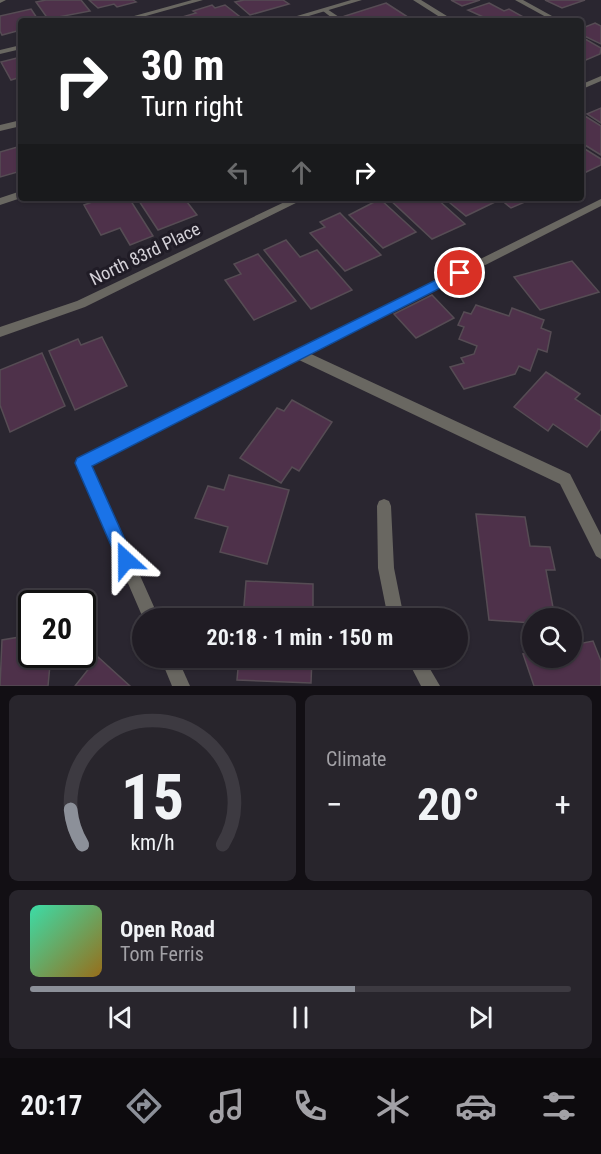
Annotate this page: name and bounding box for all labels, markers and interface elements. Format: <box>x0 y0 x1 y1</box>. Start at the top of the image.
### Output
text: 30 m <box>141 41 224 90</box>
icon: right <box>42 42 120 120</box>
text: Turn right <box>141 91 243 123</box>
icon: left <box>222 156 255 189</box>
icon: ahead <box>285 156 318 189</box>
icon: right <box>348 156 381 189</box>
street label: North 83rd Place <box>86 218 203 289</box>
pin <box>434 247 485 298</box>
icon: arrive <box>443 256 476 289</box>
position arrow <box>94 528 158 592</box>
speed limit sign: 20 <box>18 590 96 668</box>
map controls <box>522 608 582 668</box>
button: search <box>522 608 582 668</box>
text: 20:18 · 1 min · 150 m <box>207 625 393 650</box>
text: Climate <box>326 747 386 771</box>
text: 15 <box>121 761 184 834</box>
text: 20° <box>417 778 480 831</box>
text: − <box>326 785 343 824</box>
text: + <box>555 785 571 824</box>
text: km/h <box>130 830 175 855</box>
text: Open Road <box>120 917 215 942</box>
text: Tom Ferris <box>120 942 204 966</box>
icon: previous <box>104 1001 137 1034</box>
icon: pause <box>284 1001 317 1034</box>
icon: next <box>464 1001 497 1034</box>
icon: directions <box>123 1085 165 1127</box>
icon: music <box>206 1085 248 1127</box>
icon: phone <box>289 1085 331 1127</box>
icon: climate <box>372 1085 414 1127</box>
icon: car <box>455 1085 497 1127</box>
icon: filters <box>538 1085 580 1127</box>
text: 20:17 <box>21 1090 82 1122</box>

